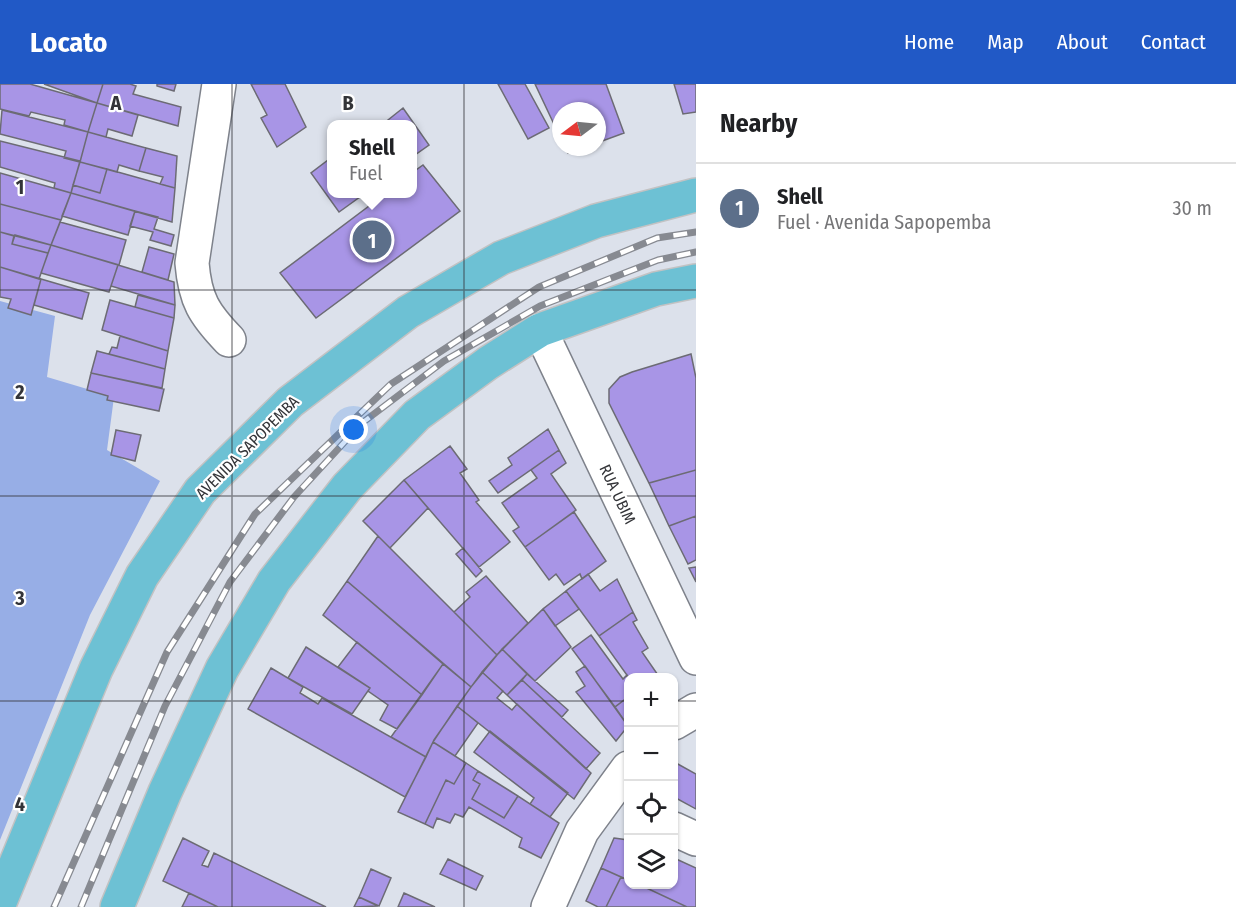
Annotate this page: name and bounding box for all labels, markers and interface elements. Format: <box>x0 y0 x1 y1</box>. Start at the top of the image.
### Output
text: Locato <box>30 26 108 59</box>
text: Home <box>904 29 954 55</box>
text: Map <box>987 29 1024 55</box>
text: About <box>1057 29 1108 55</box>
text: Contact <box>1141 29 1206 55</box>
text: A <box>110 91 123 115</box>
text: B <box>342 91 354 115</box>
north arrow <box>552 102 606 156</box>
text: Nearby <box>720 108 797 139</box>
popup <box>327 120 417 198</box>
text: Shell <box>349 134 395 161</box>
text: Fuel <box>349 161 383 185</box>
text: 1 <box>16 175 24 199</box>
text: Shell <box>777 183 823 210</box>
text: 1 <box>735 196 744 220</box>
text: 30 m <box>1172 196 1212 220</box>
text: Fuel · Avenida Sapopemba <box>777 210 991 234</box>
pin: 1 <box>352 218 392 262</box>
text: 2 <box>14 380 25 404</box>
street label: AVENIDA SAPOPEMBA <box>192 391 303 503</box>
your location <box>339 415 368 444</box>
street label: RUA UBIM <box>595 461 640 527</box>
text: 3 <box>14 586 25 610</box>
map controls <box>624 673 678 889</box>
button: + <box>624 673 678 727</box>
button: − <box>624 727 678 781</box>
button: locate <box>624 781 678 835</box>
text: 4 <box>15 792 25 816</box>
button: layers <box>624 835 678 889</box>

